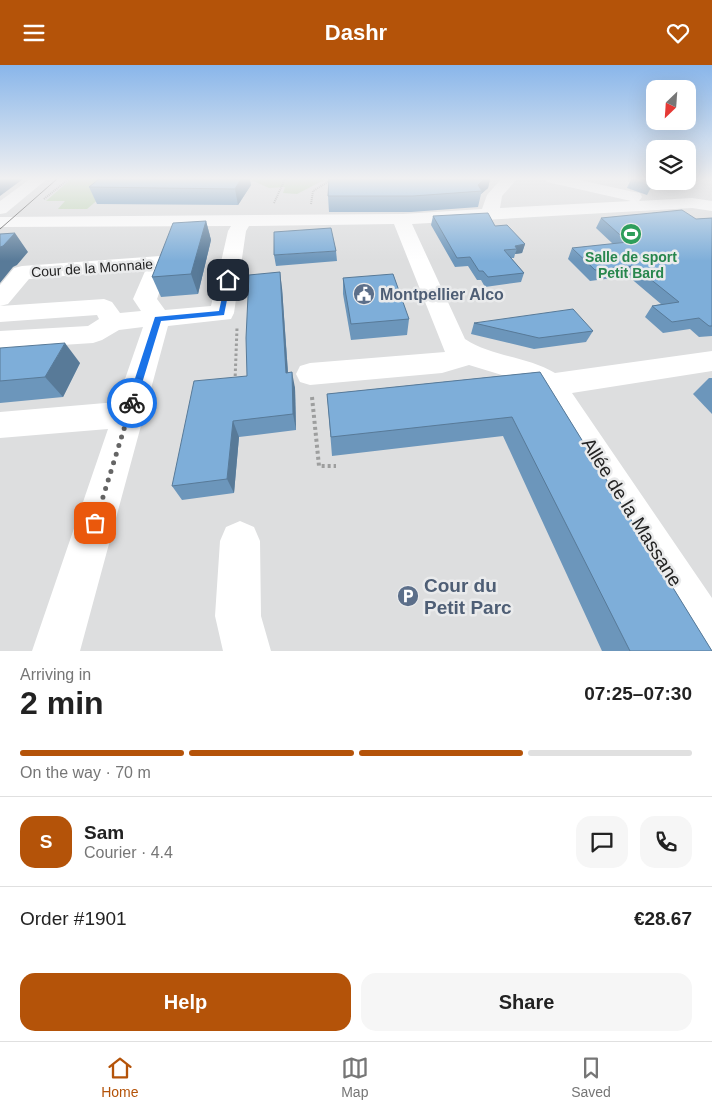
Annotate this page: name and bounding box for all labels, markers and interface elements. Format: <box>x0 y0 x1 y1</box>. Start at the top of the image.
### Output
icon: menu <box>20 19 48 47</box>
icon: heart <box>664 19 692 47</box>
text: Dashr <box>325 20 387 45</box>
north arrow <box>646 80 696 130</box>
map controls <box>646 80 696 190</box>
button: layers <box>646 140 696 190</box>
sports icon: Salle de sport Petit Bard <box>619 222 643 246</box>
place label: Salle de sport Petit Bard <box>585 249 677 281</box>
street label: Cour de la Monnaie <box>30 256 154 280</box>
pin <box>207 259 249 301</box>
icon: home <box>214 266 242 294</box>
public building icon: Montpellier Alco <box>352 282 376 306</box>
place label: Montpellier Alco <box>380 286 504 303</box>
courier <box>107 378 157 428</box>
icon: bike <box>118 389 146 417</box>
street label: Allée de la Massane <box>578 434 686 590</box>
pin <box>74 502 116 544</box>
icon: bag <box>81 509 109 537</box>
place label: Cour du Petit Parc <box>424 575 512 618</box>
parking icon: Cour du Petit Parc <box>396 584 420 608</box>
text: Arriving in <box>20 666 91 683</box>
text: 07:25–07:30 <box>584 683 692 704</box>
text: 2 min <box>20 685 104 721</box>
text: On the way · 70 m <box>20 764 151 781</box>
button: chat <box>576 816 628 868</box>
button: phone <box>640 816 692 868</box>
text: Sam <box>84 822 124 843</box>
text: S <box>40 831 52 852</box>
text: Courier · 4.4 <box>84 844 173 861</box>
text: Order #1901 <box>20 908 127 929</box>
text: €28.67 <box>634 908 692 929</box>
button: Help <box>20 973 351 1031</box>
button: Share <box>361 973 692 1031</box>
tab: Home <box>101 1054 139 1100</box>
tab: Map <box>341 1054 369 1100</box>
tab: Saved <box>571 1054 611 1100</box>

